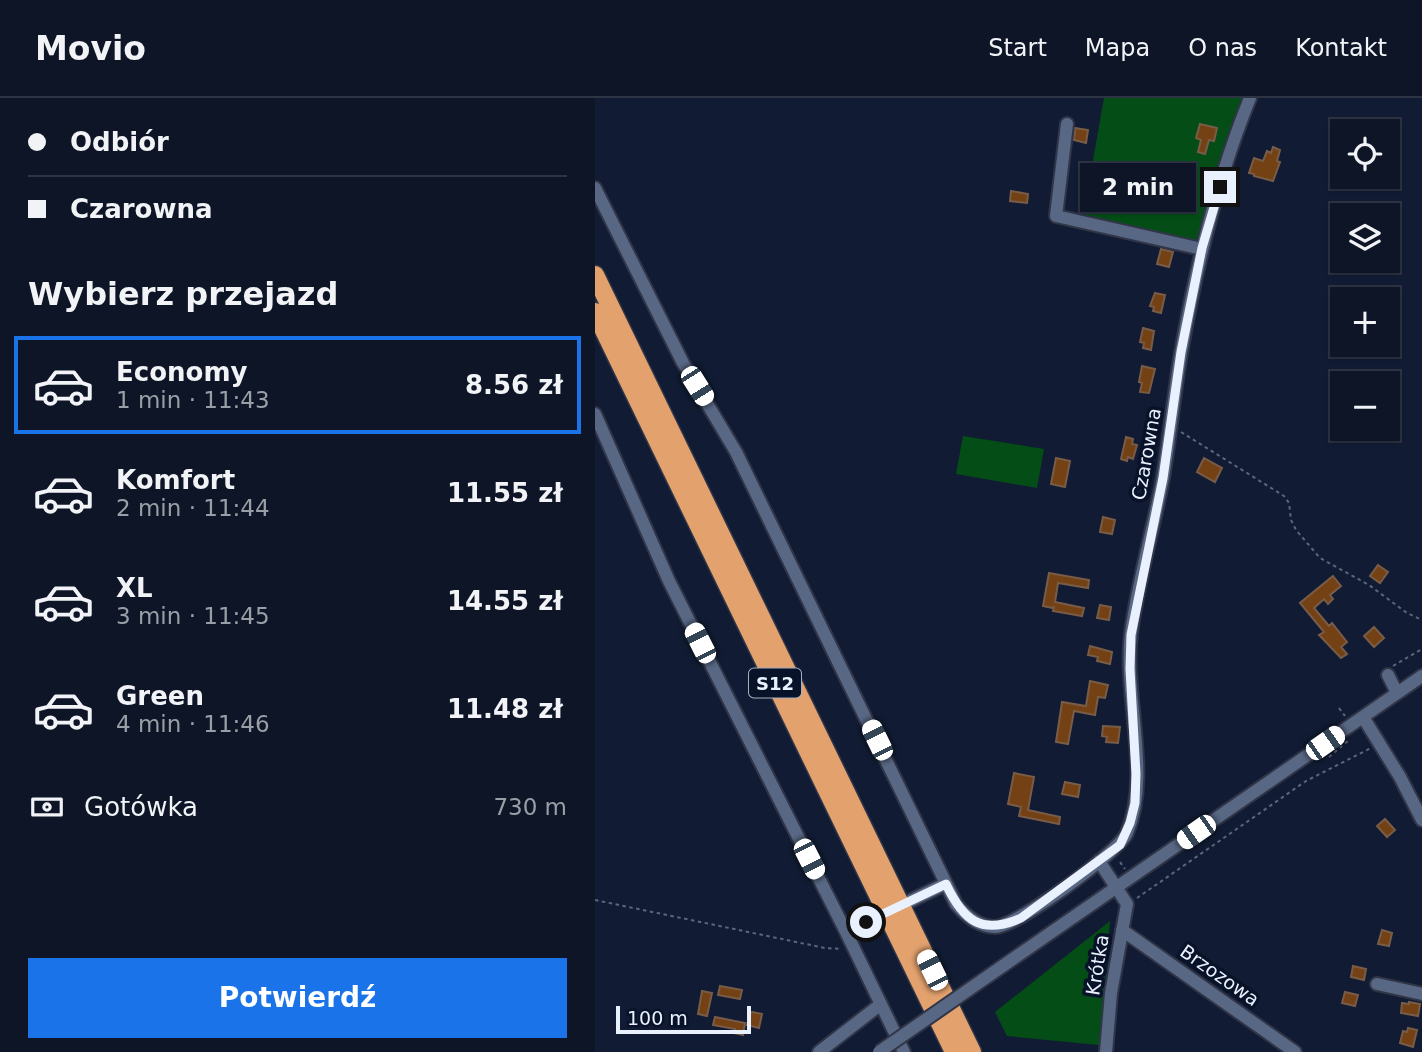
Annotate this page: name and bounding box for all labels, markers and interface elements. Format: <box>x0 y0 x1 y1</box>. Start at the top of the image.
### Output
text: Movio <box>35 29 146 68</box>
text: Start <box>988 34 1047 62</box>
text: Mapa <box>1085 34 1150 62</box>
text: O nas <box>1188 34 1257 62</box>
text: Kontakt <box>1295 34 1387 62</box>
map controls <box>1330 119 1400 441</box>
button: locate <box>1330 119 1400 189</box>
text: Odbiór <box>70 127 169 157</box>
callout: 2 min <box>1080 162 1195 212</box>
route end <box>1204 171 1236 203</box>
text: 2 min <box>1102 174 1174 200</box>
text: Czarowna <box>70 194 213 224</box>
button: layers <box>1330 203 1400 273</box>
text: Wybierz przejazd <box>28 275 338 313</box>
button: + <box>1330 287 1400 357</box>
icon: car <box>32 354 95 417</box>
text: Economy <box>116 357 247 387</box>
car <box>677 363 718 409</box>
text: 8.56 zł <box>465 370 563 400</box>
button: − <box>1330 371 1400 441</box>
text: 1 min · 11:43 <box>116 387 270 413</box>
street label: Czarowna <box>1127 406 1165 502</box>
icon: car <box>32 462 95 525</box>
text: Komfort <box>116 465 235 495</box>
text: 11.55 zł <box>447 478 563 508</box>
text: 2 min · 11:44 <box>116 495 270 521</box>
icon: car <box>32 570 95 633</box>
text: XL <box>116 573 153 603</box>
text: 14.55 zł <box>447 586 563 616</box>
text: 3 min · 11:45 <box>116 603 270 629</box>
car <box>682 620 719 666</box>
road number: S12 <box>749 668 801 698</box>
icon: car <box>32 678 95 741</box>
text: Green <box>116 681 204 711</box>
text: 11.48 zł <box>447 694 563 724</box>
text: 4 min · 11:46 <box>116 711 270 737</box>
car <box>859 717 896 763</box>
car <box>1302 722 1349 764</box>
icon: cash <box>28 788 66 826</box>
text: Gotówka <box>84 792 198 822</box>
text: 730 m <box>493 794 567 820</box>
car <box>1173 811 1220 853</box>
car <box>791 836 828 882</box>
route start <box>850 906 882 938</box>
street label: Krótka <box>1081 933 1113 997</box>
street label: Brzozowa <box>1176 940 1264 1010</box>
car <box>914 947 951 993</box>
button: Potwierdź <box>28 958 567 1038</box>
scale bar <box>616 1003 751 1035</box>
text: 100 m <box>627 1007 688 1029</box>

